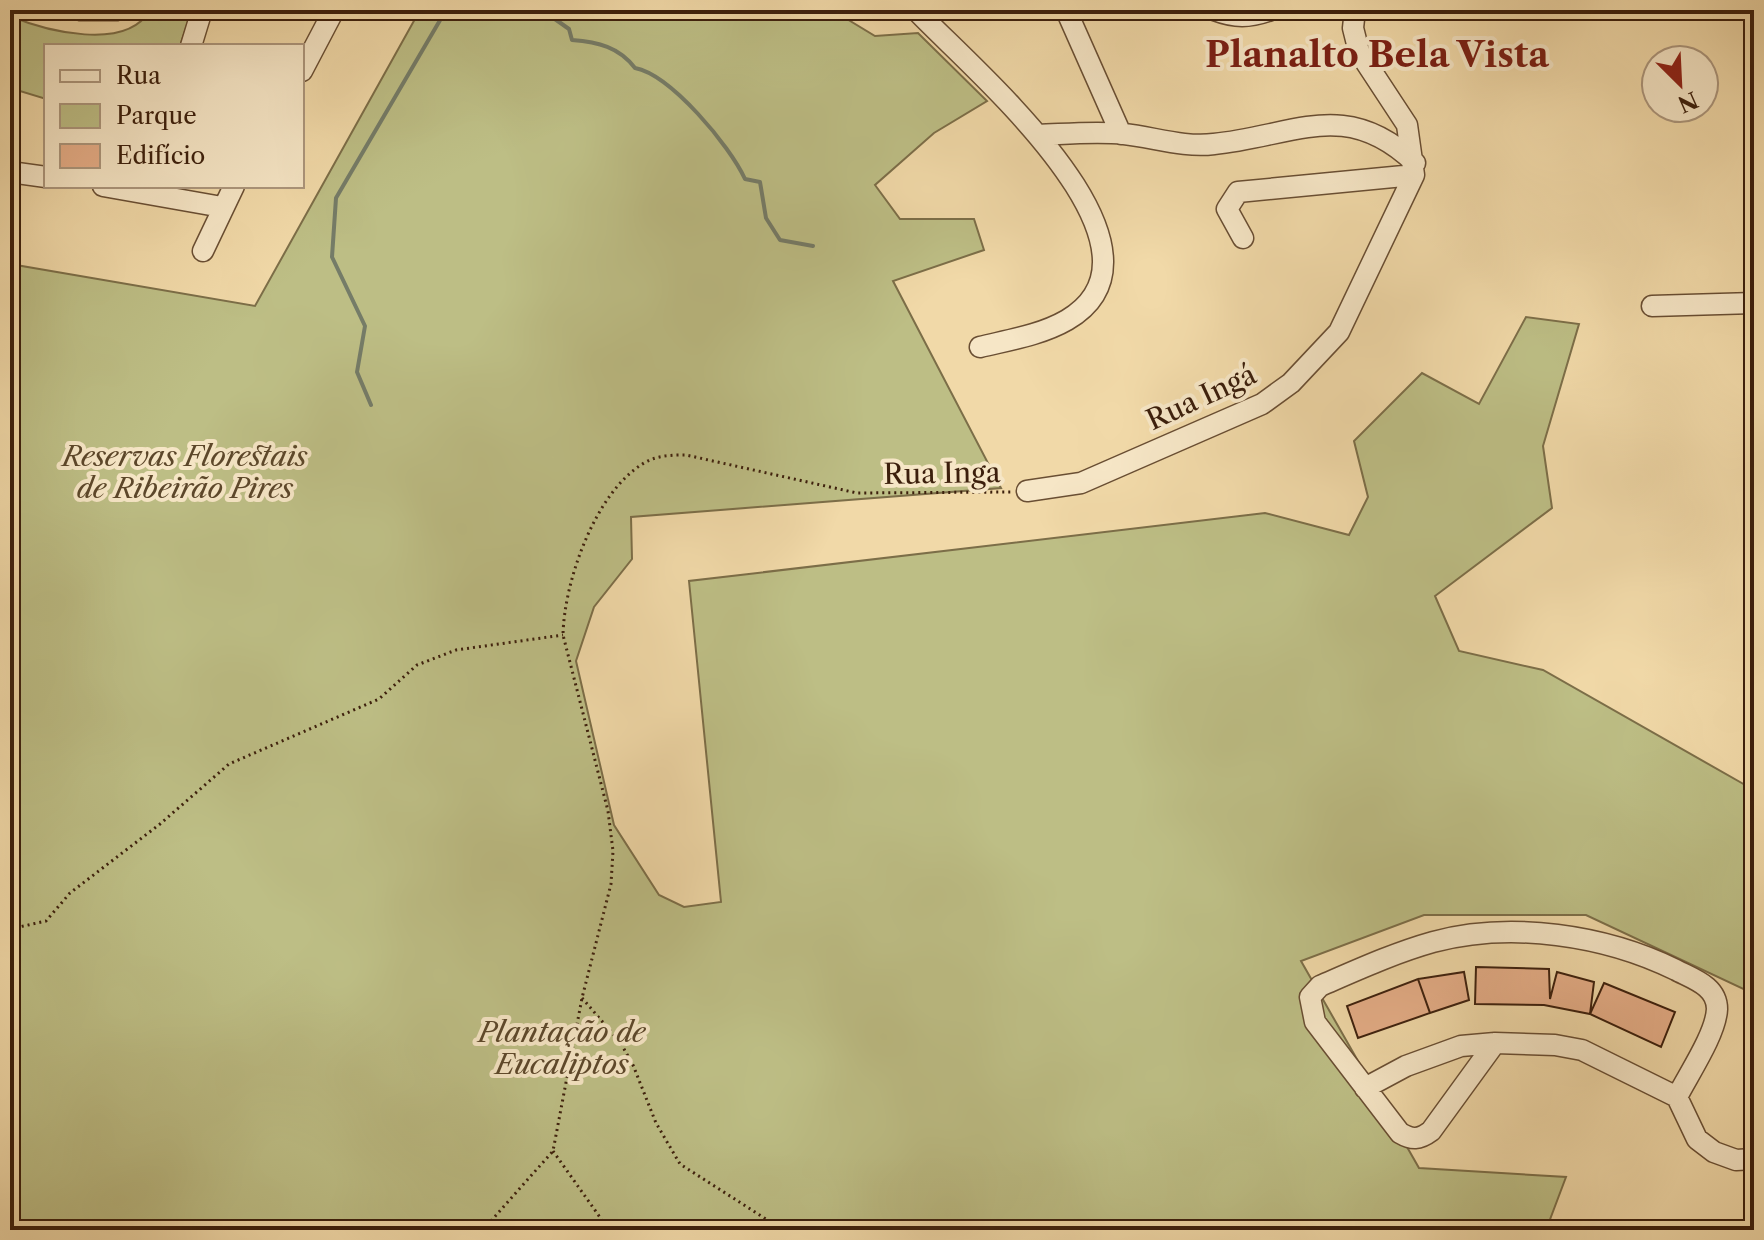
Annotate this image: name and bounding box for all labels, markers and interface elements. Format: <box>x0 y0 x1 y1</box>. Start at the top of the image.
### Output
district label: Planalto Bela Vista <box>1205 32 1550 76</box>
legend <box>44 44 304 188</box>
north arrow <box>1640 44 1720 124</box>
text: Rua <box>116 61 161 90</box>
text: N <box>1674 86 1702 118</box>
text: Parque <box>116 101 197 130</box>
text: Edifício <box>116 141 205 170</box>
street label: Rua Ingá <box>1141 357 1261 437</box>
park label: Reservas Florestais de Ribeirão Pires <box>60 439 308 505</box>
street label: Rua Inga <box>883 455 1001 491</box>
park label: Plantação de Eucaliptos <box>476 1015 647 1081</box>

